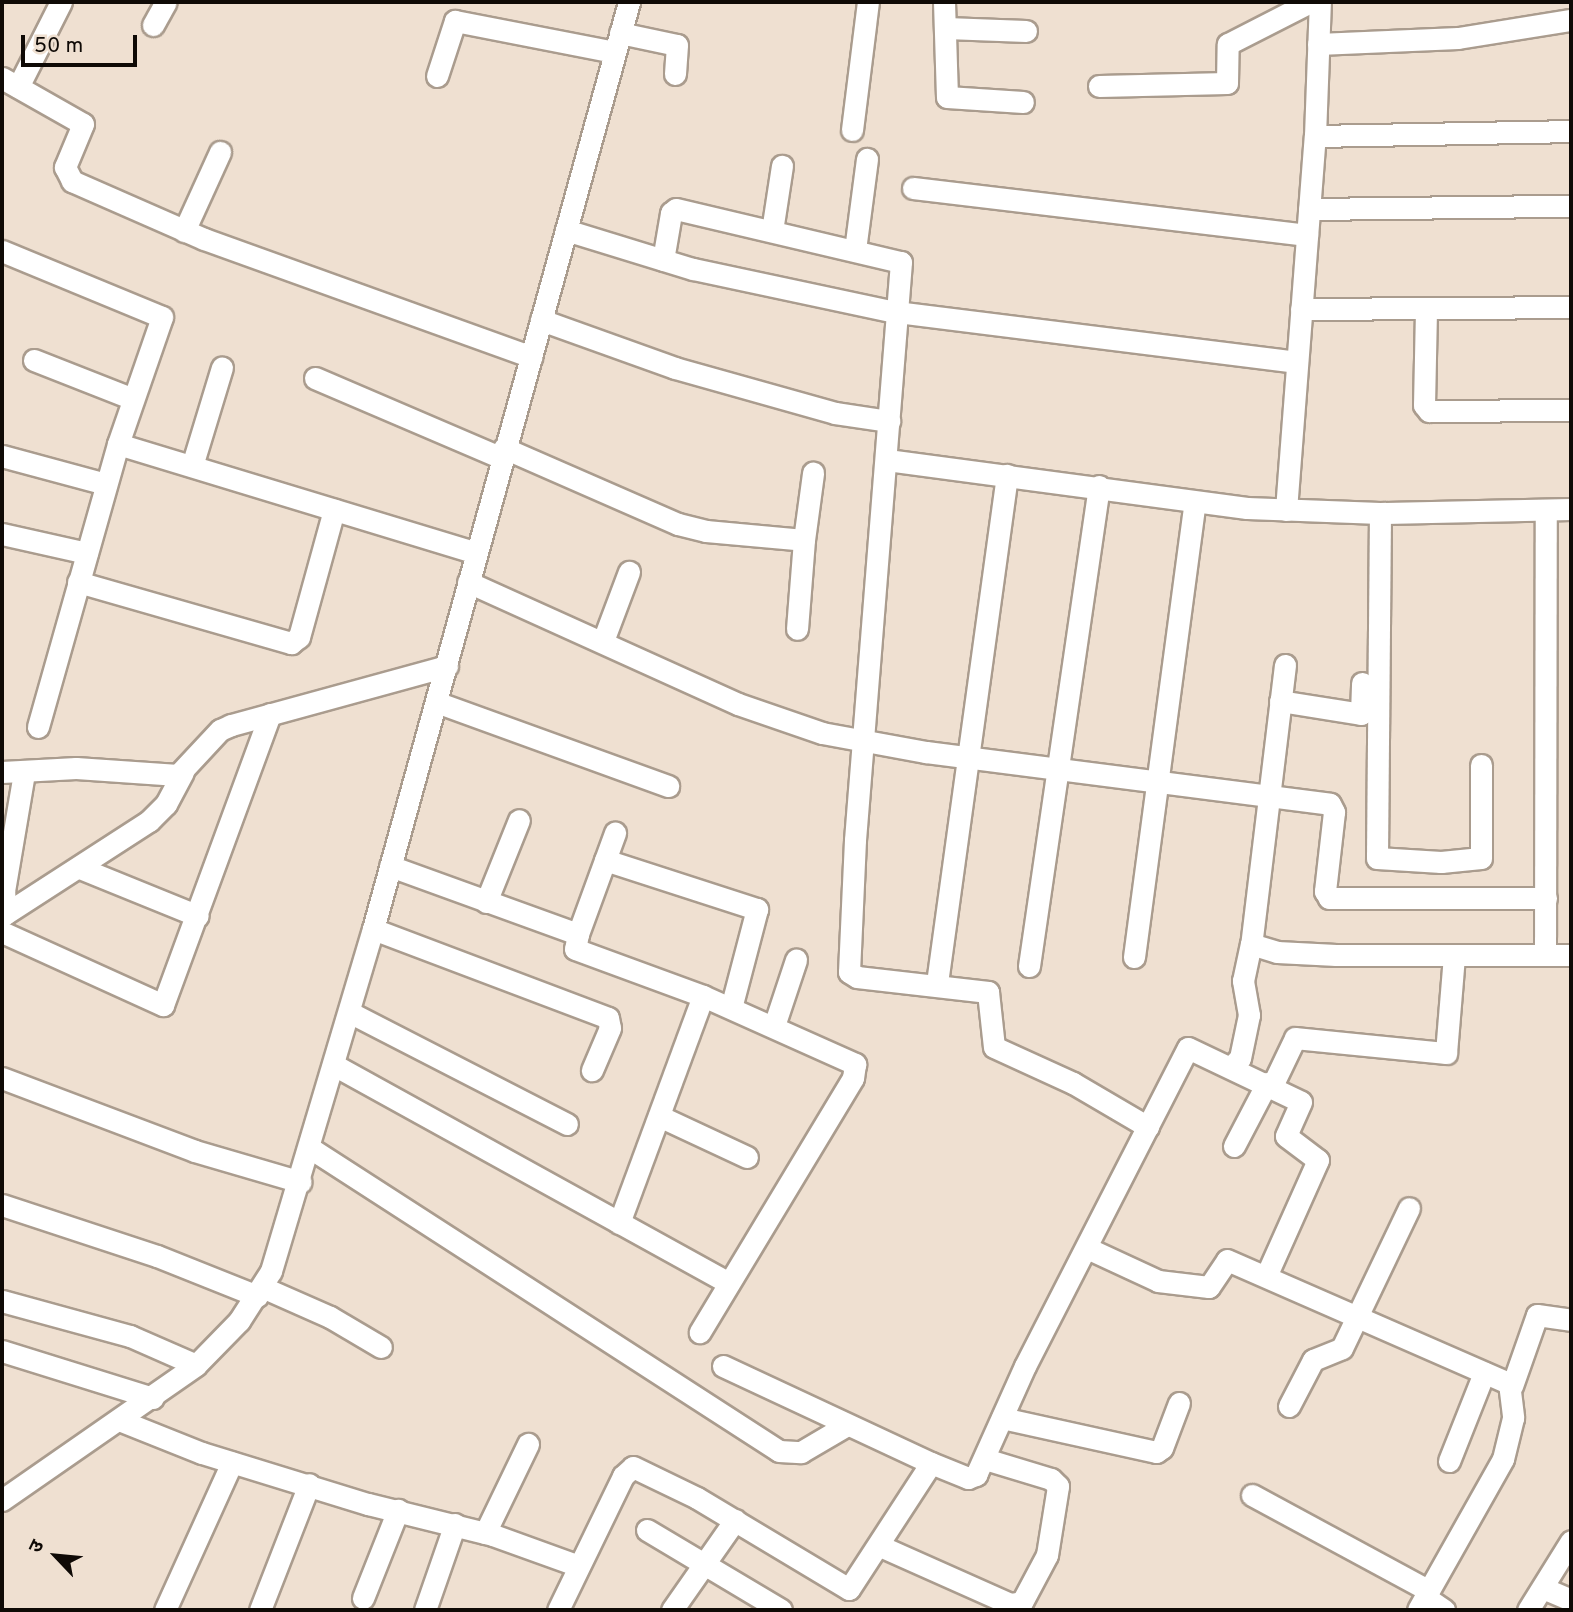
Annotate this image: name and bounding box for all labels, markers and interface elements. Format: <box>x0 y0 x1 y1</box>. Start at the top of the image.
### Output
scale bar <box>24 21 140 65</box>
text: 50 m <box>34 33 83 60</box>
north arrow <box>21 1521 91 1591</box>
text: उ <box>24 1537 50 1557</box>

